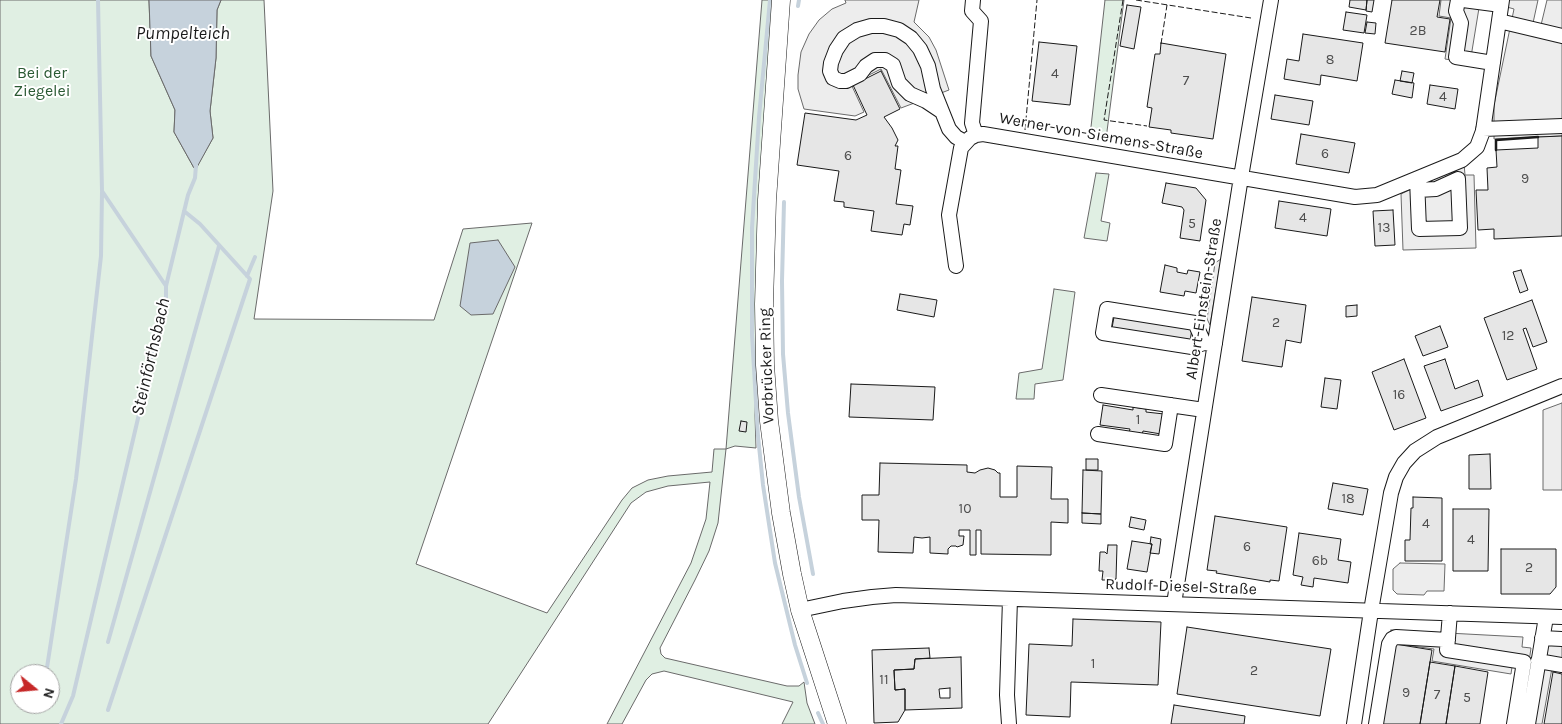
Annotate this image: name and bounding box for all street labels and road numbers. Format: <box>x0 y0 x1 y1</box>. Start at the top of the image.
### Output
street label: Werner-von-Siemens-Straße <box>998 109 1204 163</box>
street label: Albert-Einstein-Straße <box>1182 217 1226 381</box>
street label: Vorbrücker Ring <box>755 308 779 424</box>
street label: Rudolf-Diesel-Straße <box>1105 575 1257 599</box>

